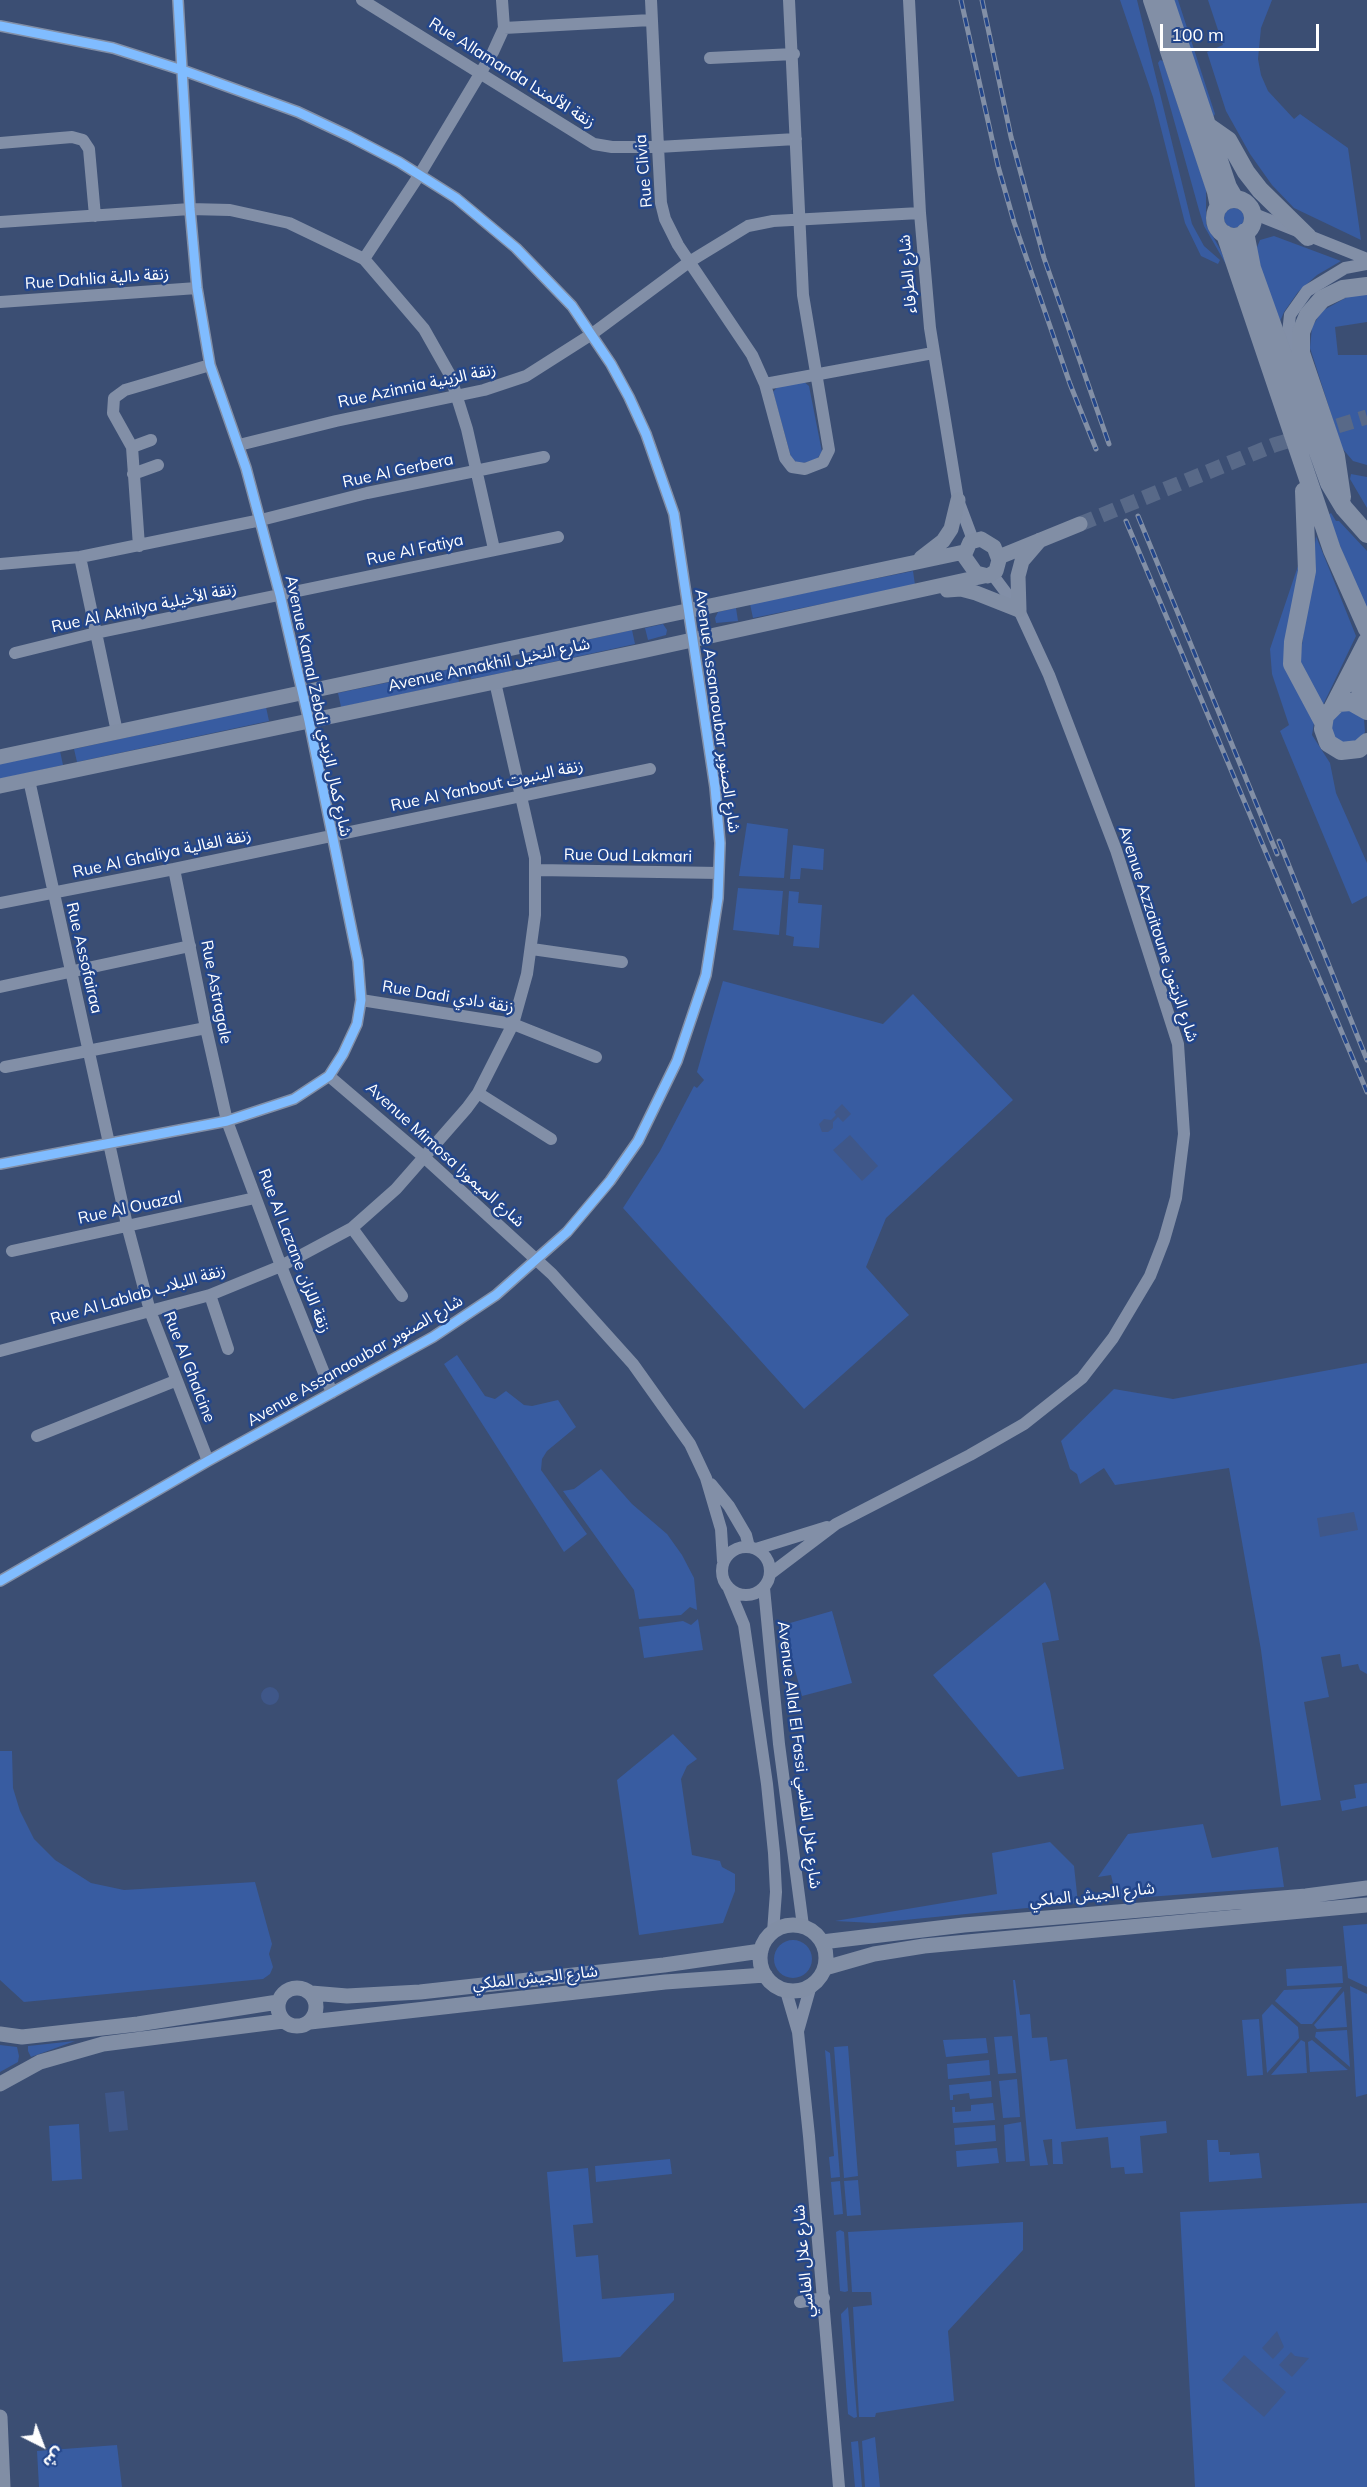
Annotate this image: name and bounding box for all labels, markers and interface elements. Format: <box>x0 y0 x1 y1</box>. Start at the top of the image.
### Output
scale bar <box>1163 12 1322 50</box>
street label: Rue Allamanda زنقة الألمندا <box>425 14 599 132</box>
text: 100 m <box>1171 23 1224 46</box>
street label: Rue Clivia <box>631 133 657 209</box>
street label: شارع الطرفاء <box>895 234 921 314</box>
street label: Rue Dahlia زنقة دالية <box>24 264 170 294</box>
street label: Rue Azinnia زنقة الزينية <box>336 360 498 412</box>
street label: Rue Al Gerbera <box>341 450 455 492</box>
street label: Rue Al Fatiya <box>365 530 465 570</box>
street label: Avenue Kamal Zebdi شارع كمال الزبدي <box>281 574 355 838</box>
street label: Rue Al Akhilya زنقة الأخيلية <box>50 579 238 637</box>
street label: Avenue Assanaoubar شارع الصنوبر <box>690 588 744 834</box>
street label: Avenue Annakhil شارع النخيل <box>386 634 592 696</box>
street label: Rue Al Yanbout زنقة الينبوت <box>389 756 585 816</box>
street label: Avenue Azzaitoune شارع الزيتون <box>1114 823 1202 1045</box>
street label: Rue Al Ghaliya زنقة الغالية <box>71 826 253 882</box>
street label: Rue Oud Lakmari <box>564 845 692 867</box>
street label: Rue Assofairaa <box>62 901 106 1015</box>
street label: Rue Astragale <box>197 938 235 1046</box>
street label: Rue Dadi زنقة دادي <box>381 977 515 1017</box>
street label: Avenue Mimosa شارع الميموزا <box>362 1079 528 1231</box>
street label: Rue Al Lazane زنقة اللزان <box>254 1166 334 1336</box>
street label: Rue Al Ouazal <box>76 1188 184 1228</box>
street label: Rue Al Lablab زنقة اللبلاب <box>48 1261 228 1329</box>
street label: Avenue Assanaoubar شارع الصنوبر <box>244 1291 466 1431</box>
street label: Rue Al Ghalcine <box>159 1309 219 1425</box>
street label: Avenue Allal El Fassi شارع علال الفاسي <box>773 1620 825 1890</box>
street label: شارع الجيش الملكي <box>1028 1879 1156 1911</box>
street label: شارع الجيش الملكي <box>471 1962 599 1994</box>
street label: شارع علال الفاسي <box>790 2204 818 2318</box>
north arrow <box>12 2415 72 2475</box>
text: ش <box>39 2444 69 2473</box>

